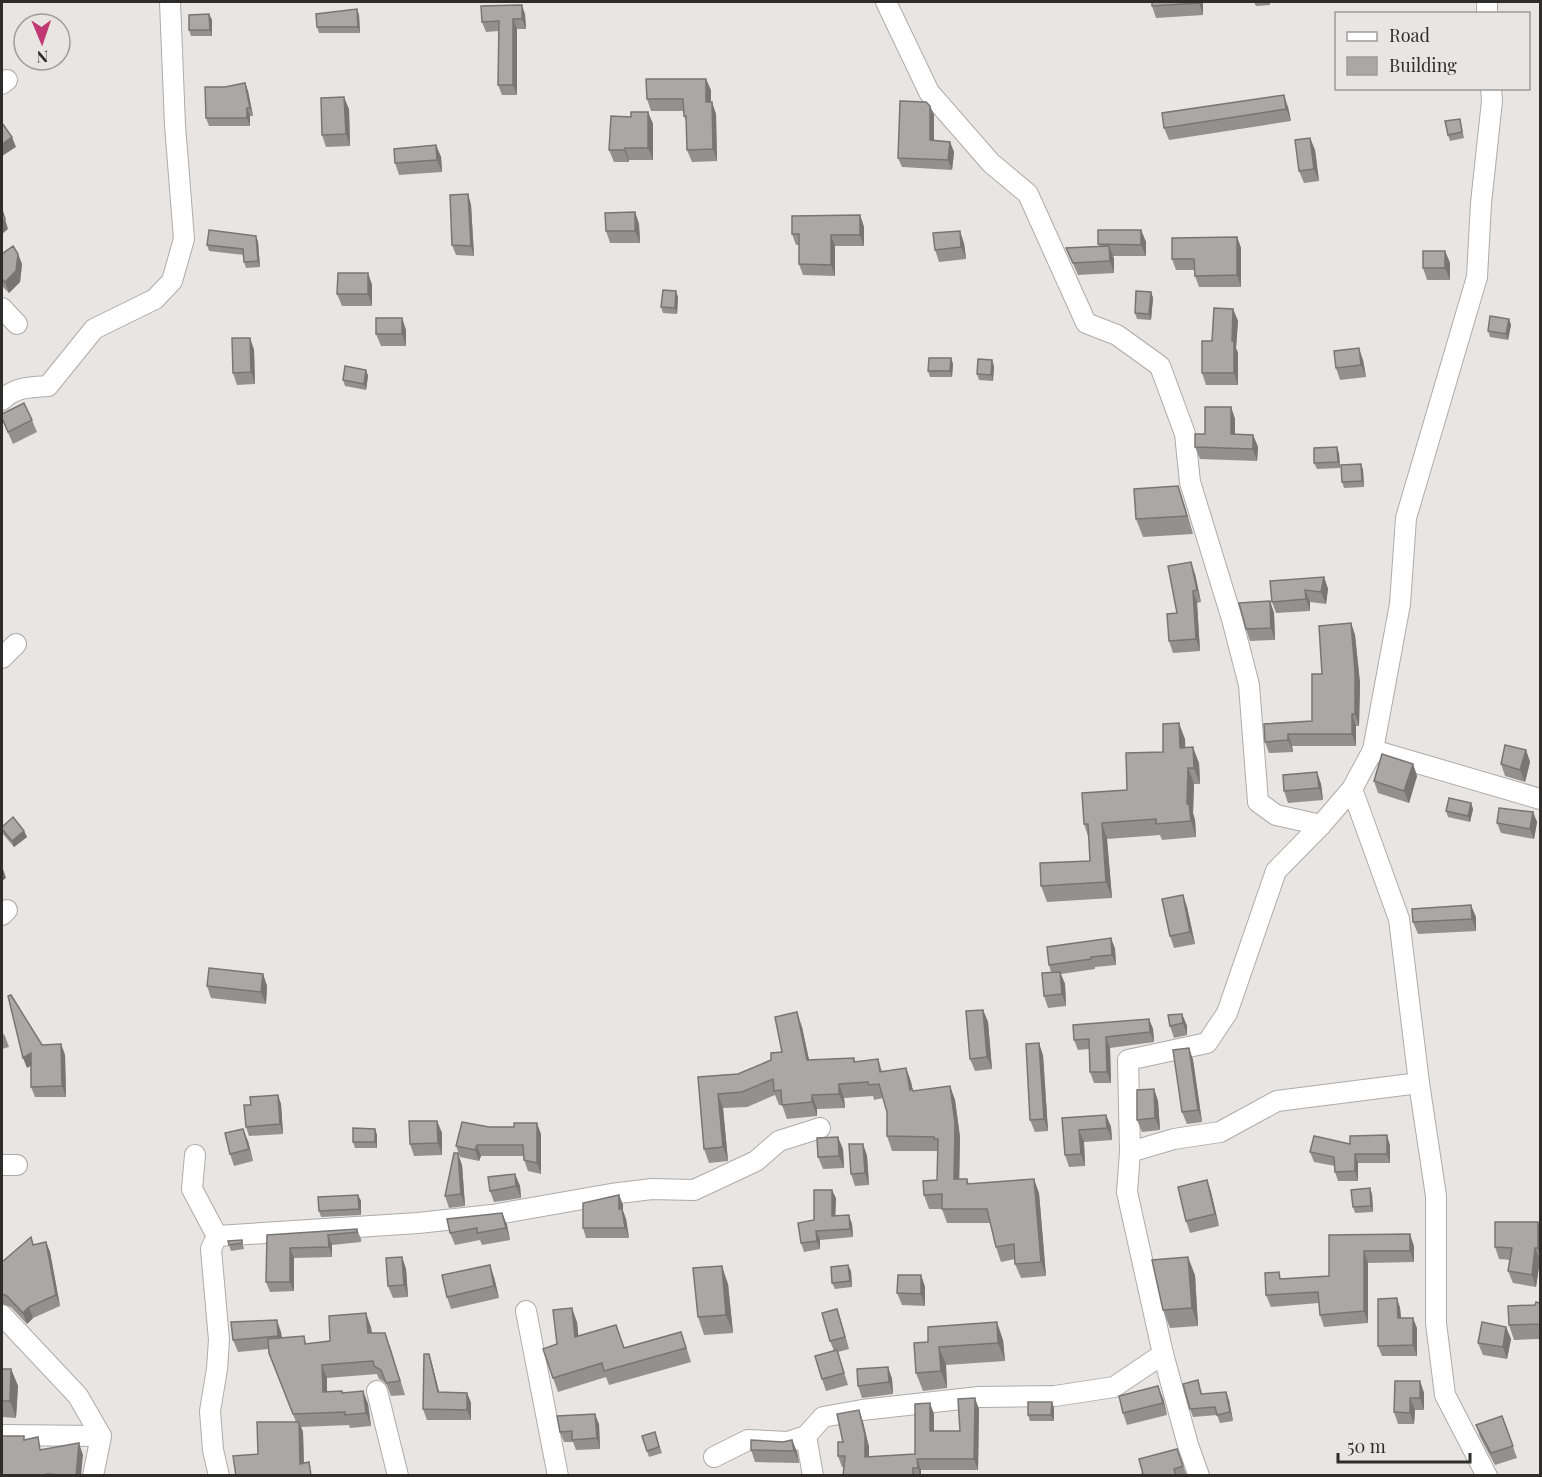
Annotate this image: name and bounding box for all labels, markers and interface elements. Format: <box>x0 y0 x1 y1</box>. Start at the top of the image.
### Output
north arrow <box>12 12 72 72</box>
legend <box>1335 12 1530 90</box>
text: Road <box>1389 23 1430 47</box>
text: N <box>36 47 49 68</box>
text: Building <box>1389 53 1457 77</box>
scale bar <box>1338 1426 1470 1464</box>
text: 50 m <box>1347 1434 1386 1458</box>

